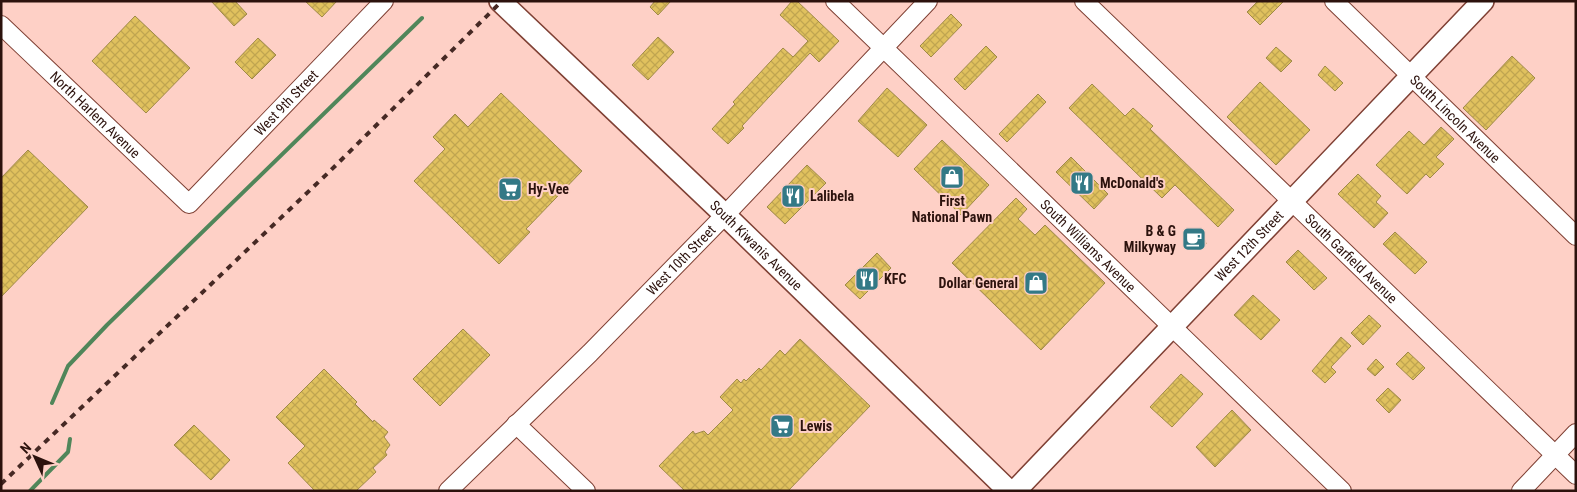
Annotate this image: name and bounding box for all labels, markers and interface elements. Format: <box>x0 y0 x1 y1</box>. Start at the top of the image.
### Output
street label: West 9th Street <box>251 67 321 139</box>
street label: North Harlem Avenue <box>47 68 144 161</box>
street label: South Lincoln Avenue <box>1407 72 1504 166</box>
shop icon: First National Pawn <box>939 164 965 190</box>
restaurant icon: McDonald's <box>1069 170 1095 196</box>
place label: McDonald's <box>1100 175 1164 191</box>
supermarket icon: Hy-Vee <box>497 176 523 202</box>
place label: Hy-Vee <box>528 181 569 197</box>
restaurant icon: Lalibela <box>780 183 806 209</box>
place label: Lalibela <box>810 188 855 204</box>
place label: First National Pawn <box>912 193 992 225</box>
street label: South Williams Avenue <box>1037 196 1139 295</box>
street label: South Kiwanis Avenue <box>707 197 806 294</box>
street label: West 12th Street <box>1212 207 1287 285</box>
street label: South Garfield Avenue <box>1302 210 1401 307</box>
street label: West 10th Street <box>643 222 719 298</box>
place label: B & G Milkyway <box>1124 223 1177 255</box>
cafe icon: B & G Milkyway <box>1181 226 1207 252</box>
restaurant icon: KFC <box>854 266 880 292</box>
shop icon: Dollar General <box>1023 270 1049 296</box>
place label: KFC <box>884 271 906 287</box>
place label: Dollar General <box>939 275 1018 291</box>
supermarket icon: Lewis <box>769 413 795 439</box>
place label: Lewis <box>800 418 832 434</box>
north arrow <box>10 432 60 482</box>
text: N <box>17 439 34 457</box>

